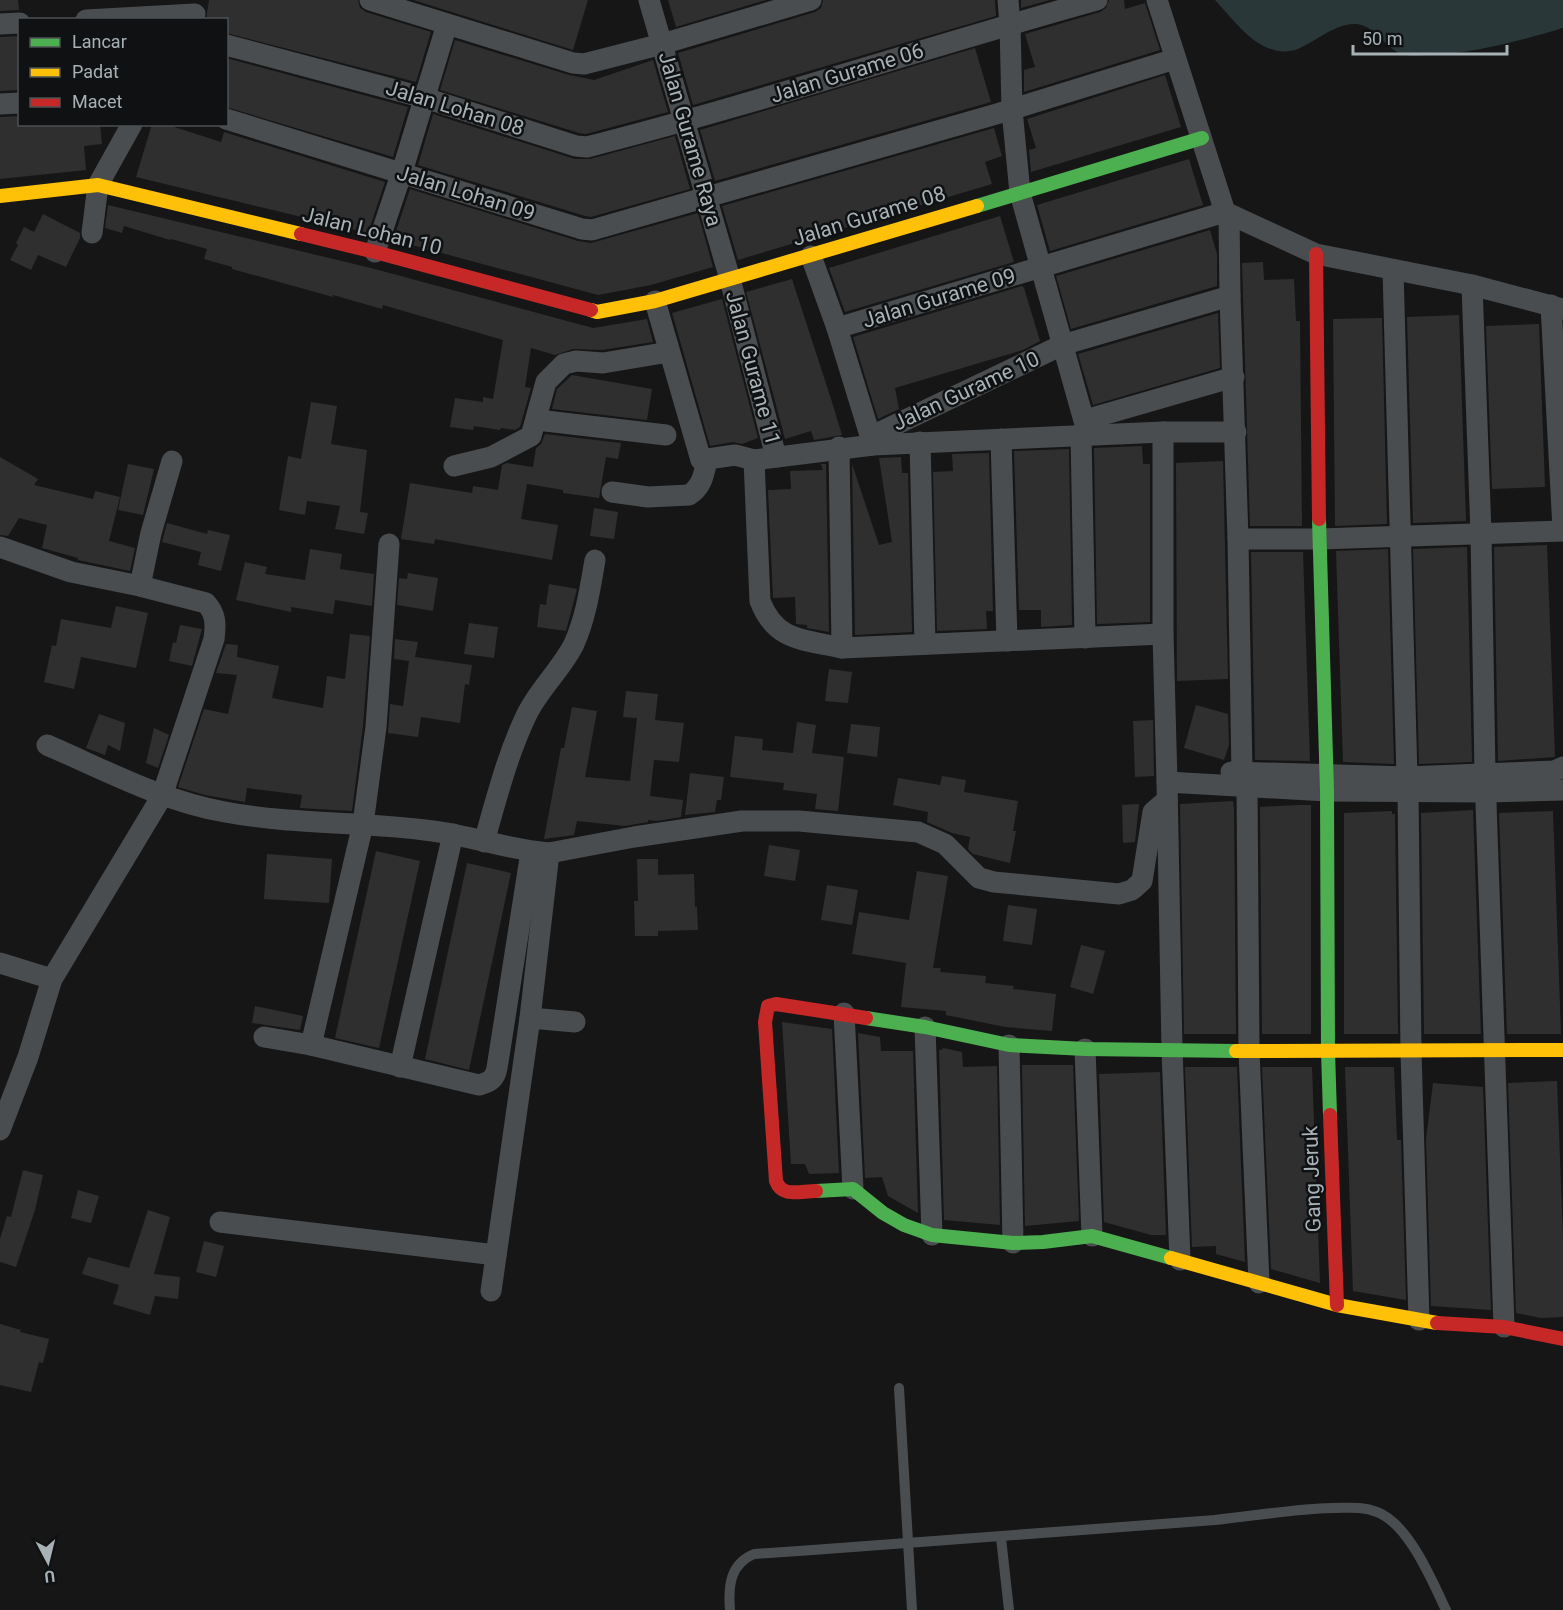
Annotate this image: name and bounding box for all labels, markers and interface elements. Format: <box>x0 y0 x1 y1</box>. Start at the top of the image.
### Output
legend <box>18 18 228 126</box>
scale bar <box>1353 18 1508 56</box>
text: 50 m <box>1362 28 1402 49</box>
text: Lancar <box>72 31 127 52</box>
street label: Jalan Gurame 06 <box>768 38 926 108</box>
street label: Jalan Gurame Raya <box>654 49 726 229</box>
text: Padat <box>72 61 119 82</box>
street label: Jalan Lohan 08 <box>383 76 527 140</box>
text: Macet <box>72 91 122 112</box>
street label: Jalan Lohan 09 <box>394 161 538 225</box>
street label: Jalan Gurame 08 <box>790 181 948 251</box>
street label: Jalan Lohan 10 <box>300 202 444 260</box>
street label: Jalan Gurame 09 <box>860 263 1018 333</box>
street label: Jalan Gurame 11 <box>721 288 785 448</box>
street label: Jalan Gurame 10 <box>889 347 1043 435</box>
street label: Gang Jeruk <box>1298 1125 1326 1233</box>
north arrow <box>18 1532 78 1592</box>
text: U <box>43 1566 56 1586</box>

